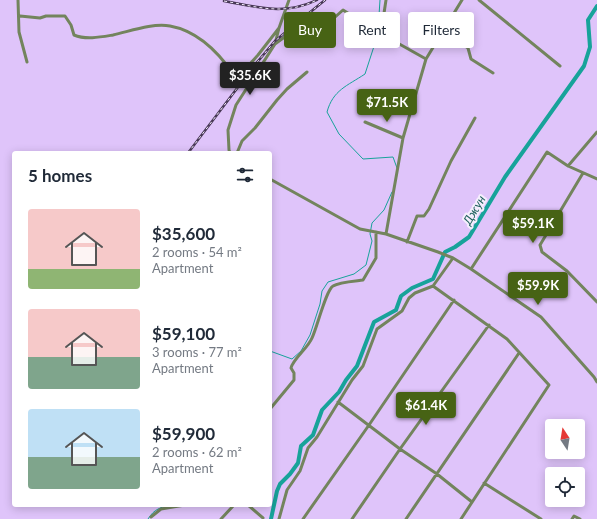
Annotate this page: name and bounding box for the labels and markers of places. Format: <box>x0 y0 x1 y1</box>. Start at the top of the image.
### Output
pin: $35.6K <box>217 62 283 96</box>
pin: $71.5K <box>354 89 420 123</box>
pin: $59.1K <box>500 210 566 244</box>
pin: $59.9K <box>505 272 571 306</box>
pin: $61.4K <box>393 392 459 426</box>

